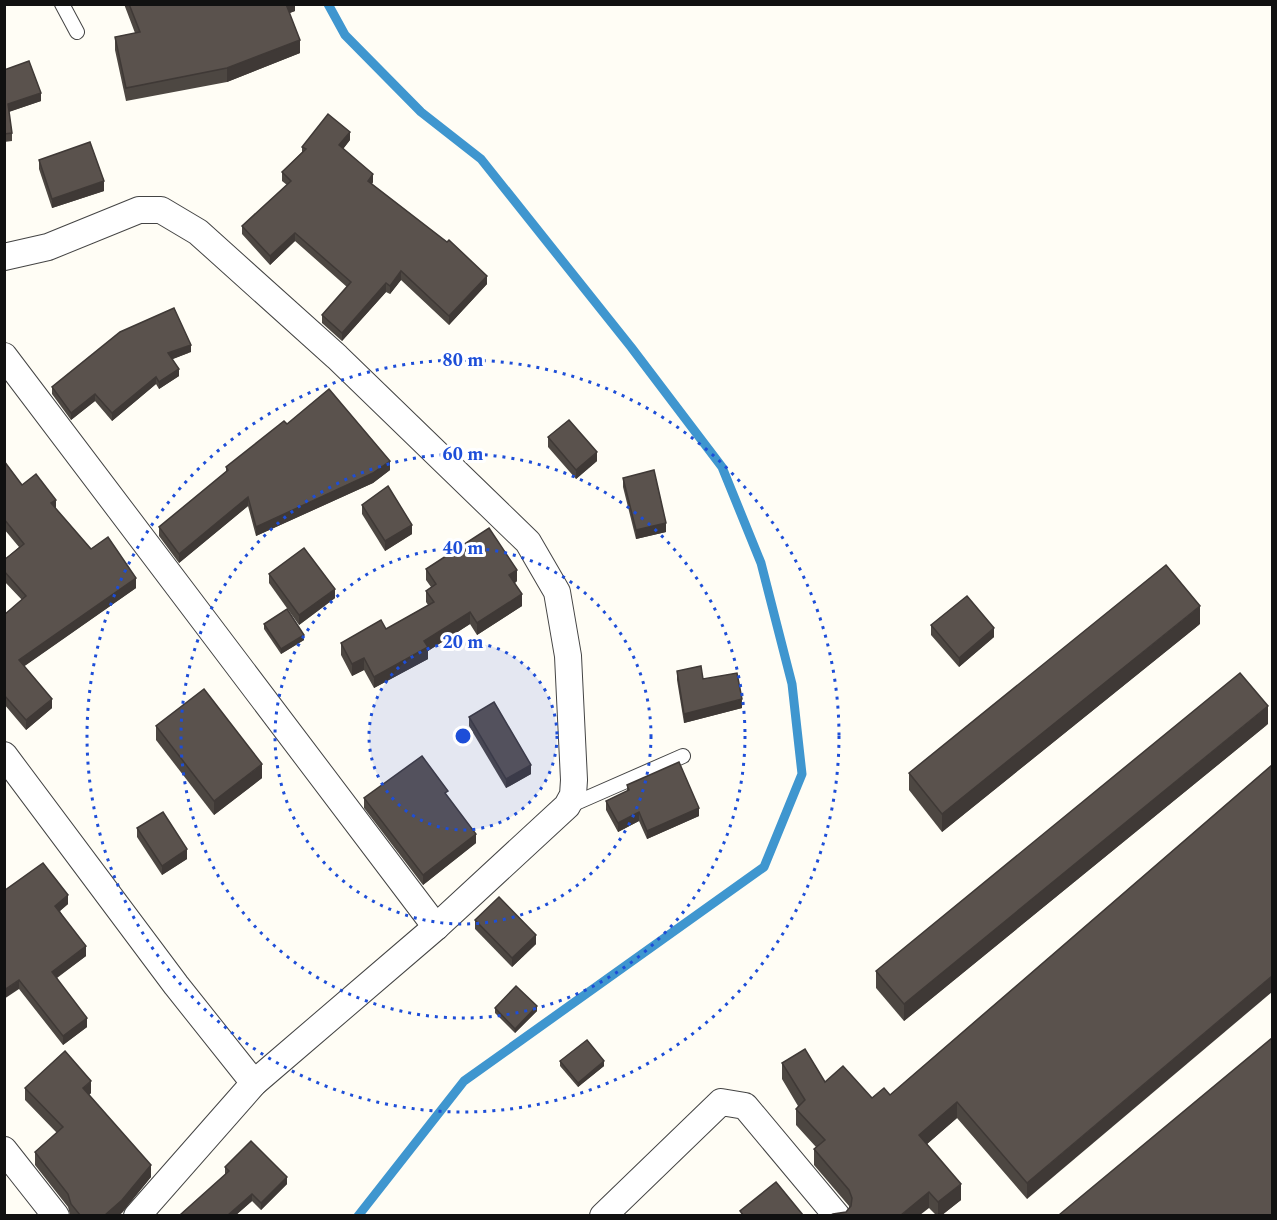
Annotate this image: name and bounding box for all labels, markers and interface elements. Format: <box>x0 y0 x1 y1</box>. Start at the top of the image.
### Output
text: 80 m <box>443 347 483 374</box>
text: 60 m <box>443 441 483 468</box>
text: 40 m <box>443 535 483 562</box>
text: 20 m <box>443 629 483 656</box>
centre of rings <box>453 726 473 746</box>

